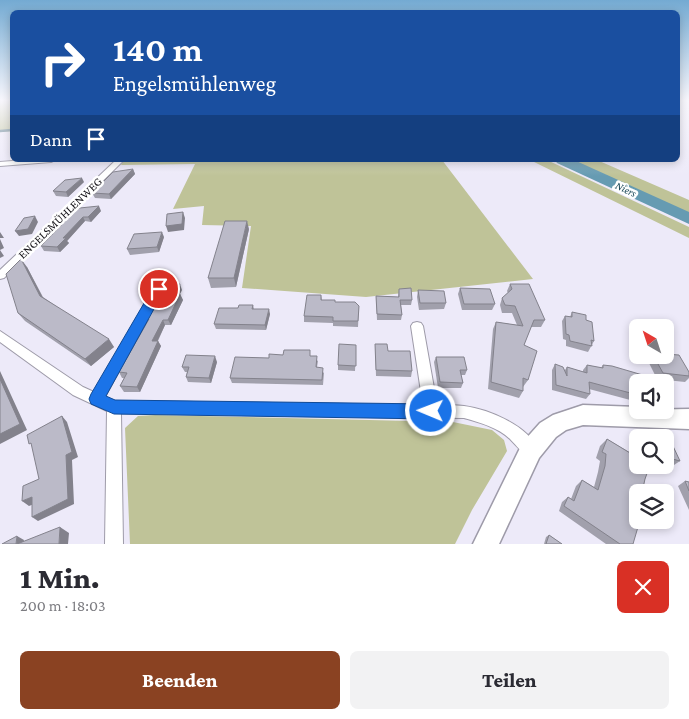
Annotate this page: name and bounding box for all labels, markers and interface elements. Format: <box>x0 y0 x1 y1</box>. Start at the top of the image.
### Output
icon: right <box>30 30 95 95</box>
text: 140 m <box>113 30 203 69</box>
text: Engelsmühlenweg <box>113 71 276 96</box>
icon: arrive <box>82 125 110 153</box>
text: Dann <box>30 129 72 150</box>
street label: ENGELSMÜHLENWEG <box>15 174 105 262</box>
water label: Niers <box>614 179 639 199</box>
pin <box>138 268 180 310</box>
icon: arrive <box>145 275 173 303</box>
north arrow <box>629 319 674 364</box>
map controls <box>629 319 674 529</box>
button: sound <box>629 374 674 419</box>
position arrow <box>404 384 456 436</box>
button: search <box>629 429 674 474</box>
button: layers <box>629 484 674 529</box>
text: 1 Min. <box>20 561 100 594</box>
button: close <box>617 561 669 613</box>
text: 200 m · 18:03 <box>20 597 105 614</box>
button: Beenden <box>20 651 340 709</box>
button: Teilen <box>350 651 669 709</box>

